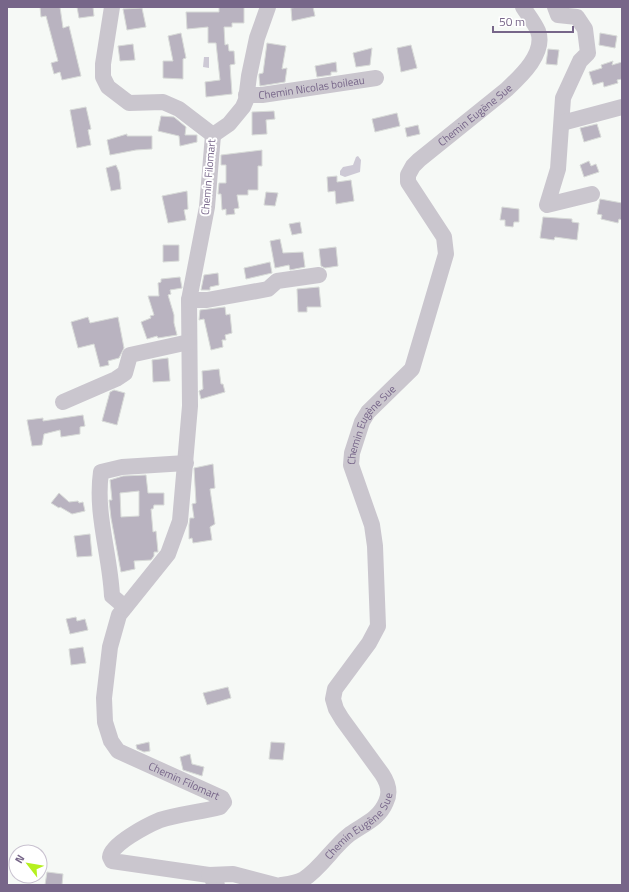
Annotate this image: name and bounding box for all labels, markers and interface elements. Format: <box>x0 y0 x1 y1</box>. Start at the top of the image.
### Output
scale bar <box>493 8 573 34</box>
text: 50 m <box>499 12 525 31</box>
street label: Chemin Nicolas boileau <box>259 72 366 103</box>
street label: Chemin Eugène Sue <box>434 80 516 150</box>
street label: Chemin Filomart <box>197 138 219 216</box>
street label: Chemin Eugène Sue <box>343 381 400 465</box>
street label: Chemin Filomart <box>146 758 222 804</box>
street label: Chemin Eugène Sue <box>321 791 397 863</box>
north arrow <box>8 844 48 884</box>
text: N <box>11 851 28 866</box>

